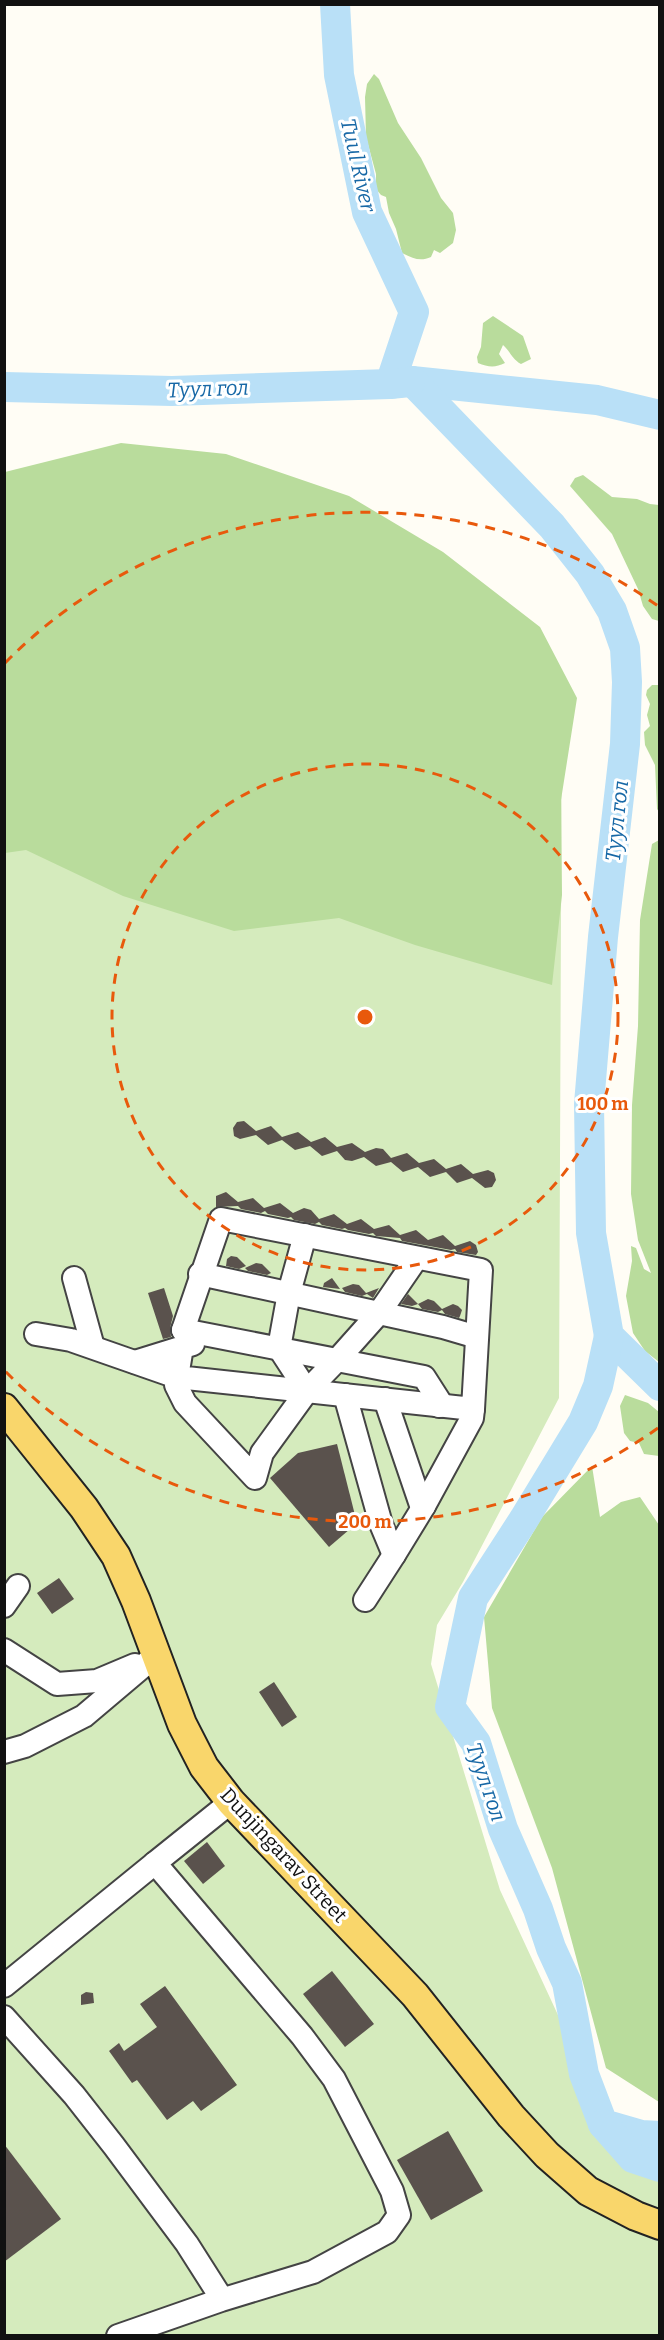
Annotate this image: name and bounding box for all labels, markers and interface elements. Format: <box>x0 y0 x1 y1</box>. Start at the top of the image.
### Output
water label: Tuul River <box>335 116 382 216</box>
water label: Туул гол <box>167 375 249 403</box>
water label: Туул гол <box>600 779 634 863</box>
centre of rings <box>355 1007 375 1027</box>
text: 100 m <box>577 1093 629 1115</box>
text: 200 m <box>338 1511 392 1533</box>
water label: Туул гол <box>460 1739 512 1825</box>
street label: Dunjingarav Street <box>215 1783 352 1928</box>

